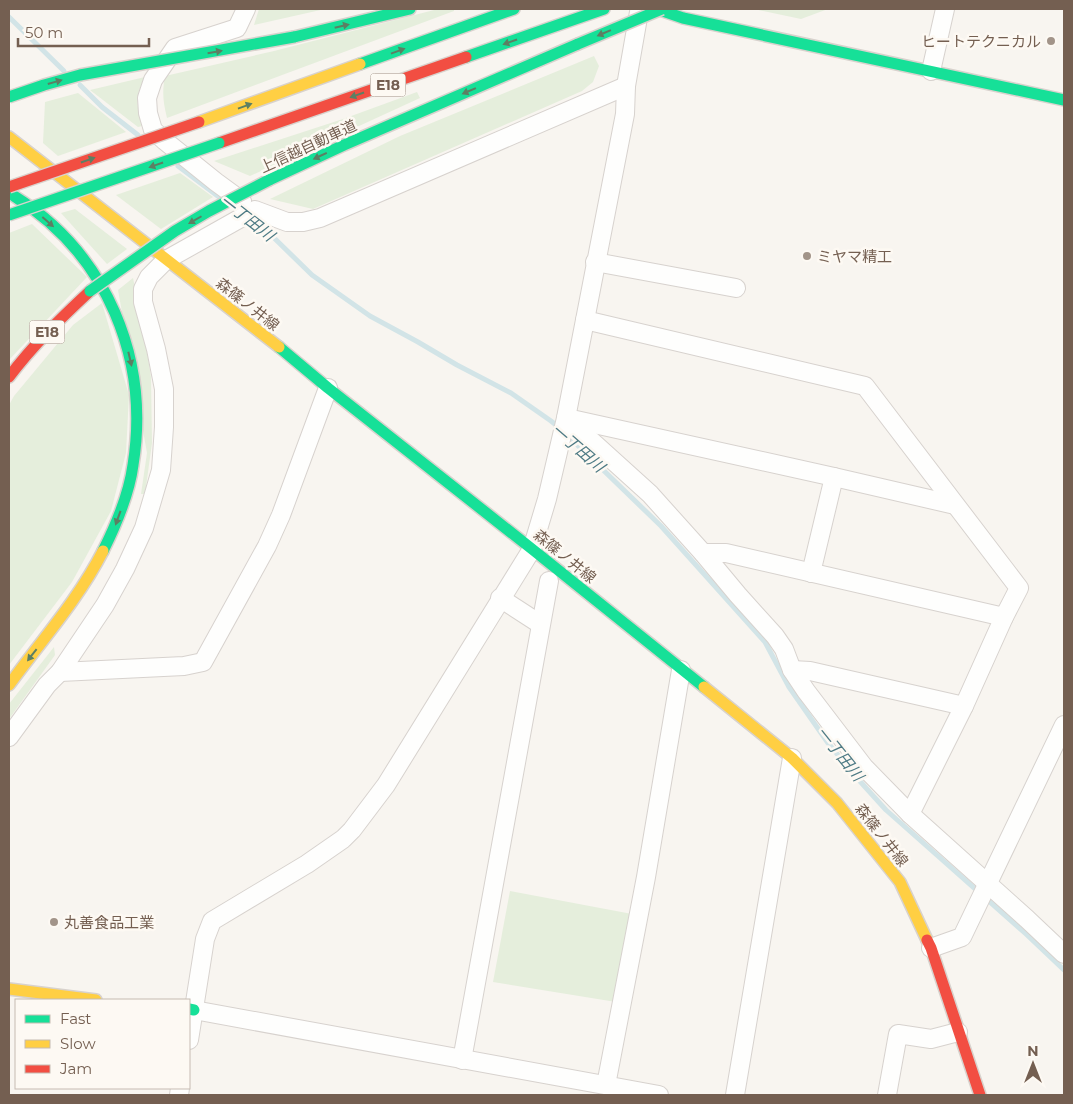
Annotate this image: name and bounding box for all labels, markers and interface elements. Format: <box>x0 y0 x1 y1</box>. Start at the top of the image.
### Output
scale bar <box>18 15 149 47</box>
one-way arrow <box>334 22 349 30</box>
text: 50 m <box>25 23 63 42</box>
one-way arrow <box>596 29 611 37</box>
place label: ヒートテクニカル <box>921 32 1041 51</box>
marker: ヒートテクニカル <box>1045 35 1057 47</box>
one-way arrow <box>502 38 517 46</box>
one-way arrow <box>207 47 223 55</box>
one-way arrow <box>390 47 405 54</box>
road number: E18 <box>370 74 406 96</box>
one-way arrow <box>47 77 62 85</box>
one-way arrow <box>462 88 476 96</box>
one-way arrow <box>349 92 364 99</box>
one-way arrow <box>237 102 252 109</box>
street label: 上信越自動車道 <box>256 115 360 177</box>
one-way arrow <box>313 153 327 161</box>
one-way arrow <box>81 156 96 164</box>
one-way arrow <box>149 161 164 169</box>
water label: 一丁田川 <box>216 191 280 246</box>
one-way arrow <box>189 215 202 224</box>
one-way arrow <box>41 216 54 227</box>
place label: ミヤマ精工 <box>817 247 892 266</box>
marker: ミヤマ精工 <box>801 250 813 262</box>
street label: 森篠ノ井線 <box>213 273 283 335</box>
road number: E18 <box>30 321 64 344</box>
one-way arrow <box>126 351 134 366</box>
water label: 一丁田川 <box>548 420 610 477</box>
one-way arrow <box>114 511 122 526</box>
street label: 森篠ノ井線 <box>530 525 600 587</box>
one-way arrow <box>26 648 37 661</box>
water label: 一丁田川 <box>812 723 869 786</box>
street label: 森篠ノ井線 <box>851 800 913 870</box>
place label: 丸善食品工業 <box>64 913 154 932</box>
marker: 丸善食品工業 <box>48 916 60 928</box>
legend <box>15 999 190 1089</box>
text: Fast <box>60 1009 91 1028</box>
text: Slow <box>60 1034 96 1053</box>
north arrow <box>1008 1039 1058 1089</box>
text: N <box>1027 1042 1039 1060</box>
text: Jam <box>59 1059 92 1078</box>

